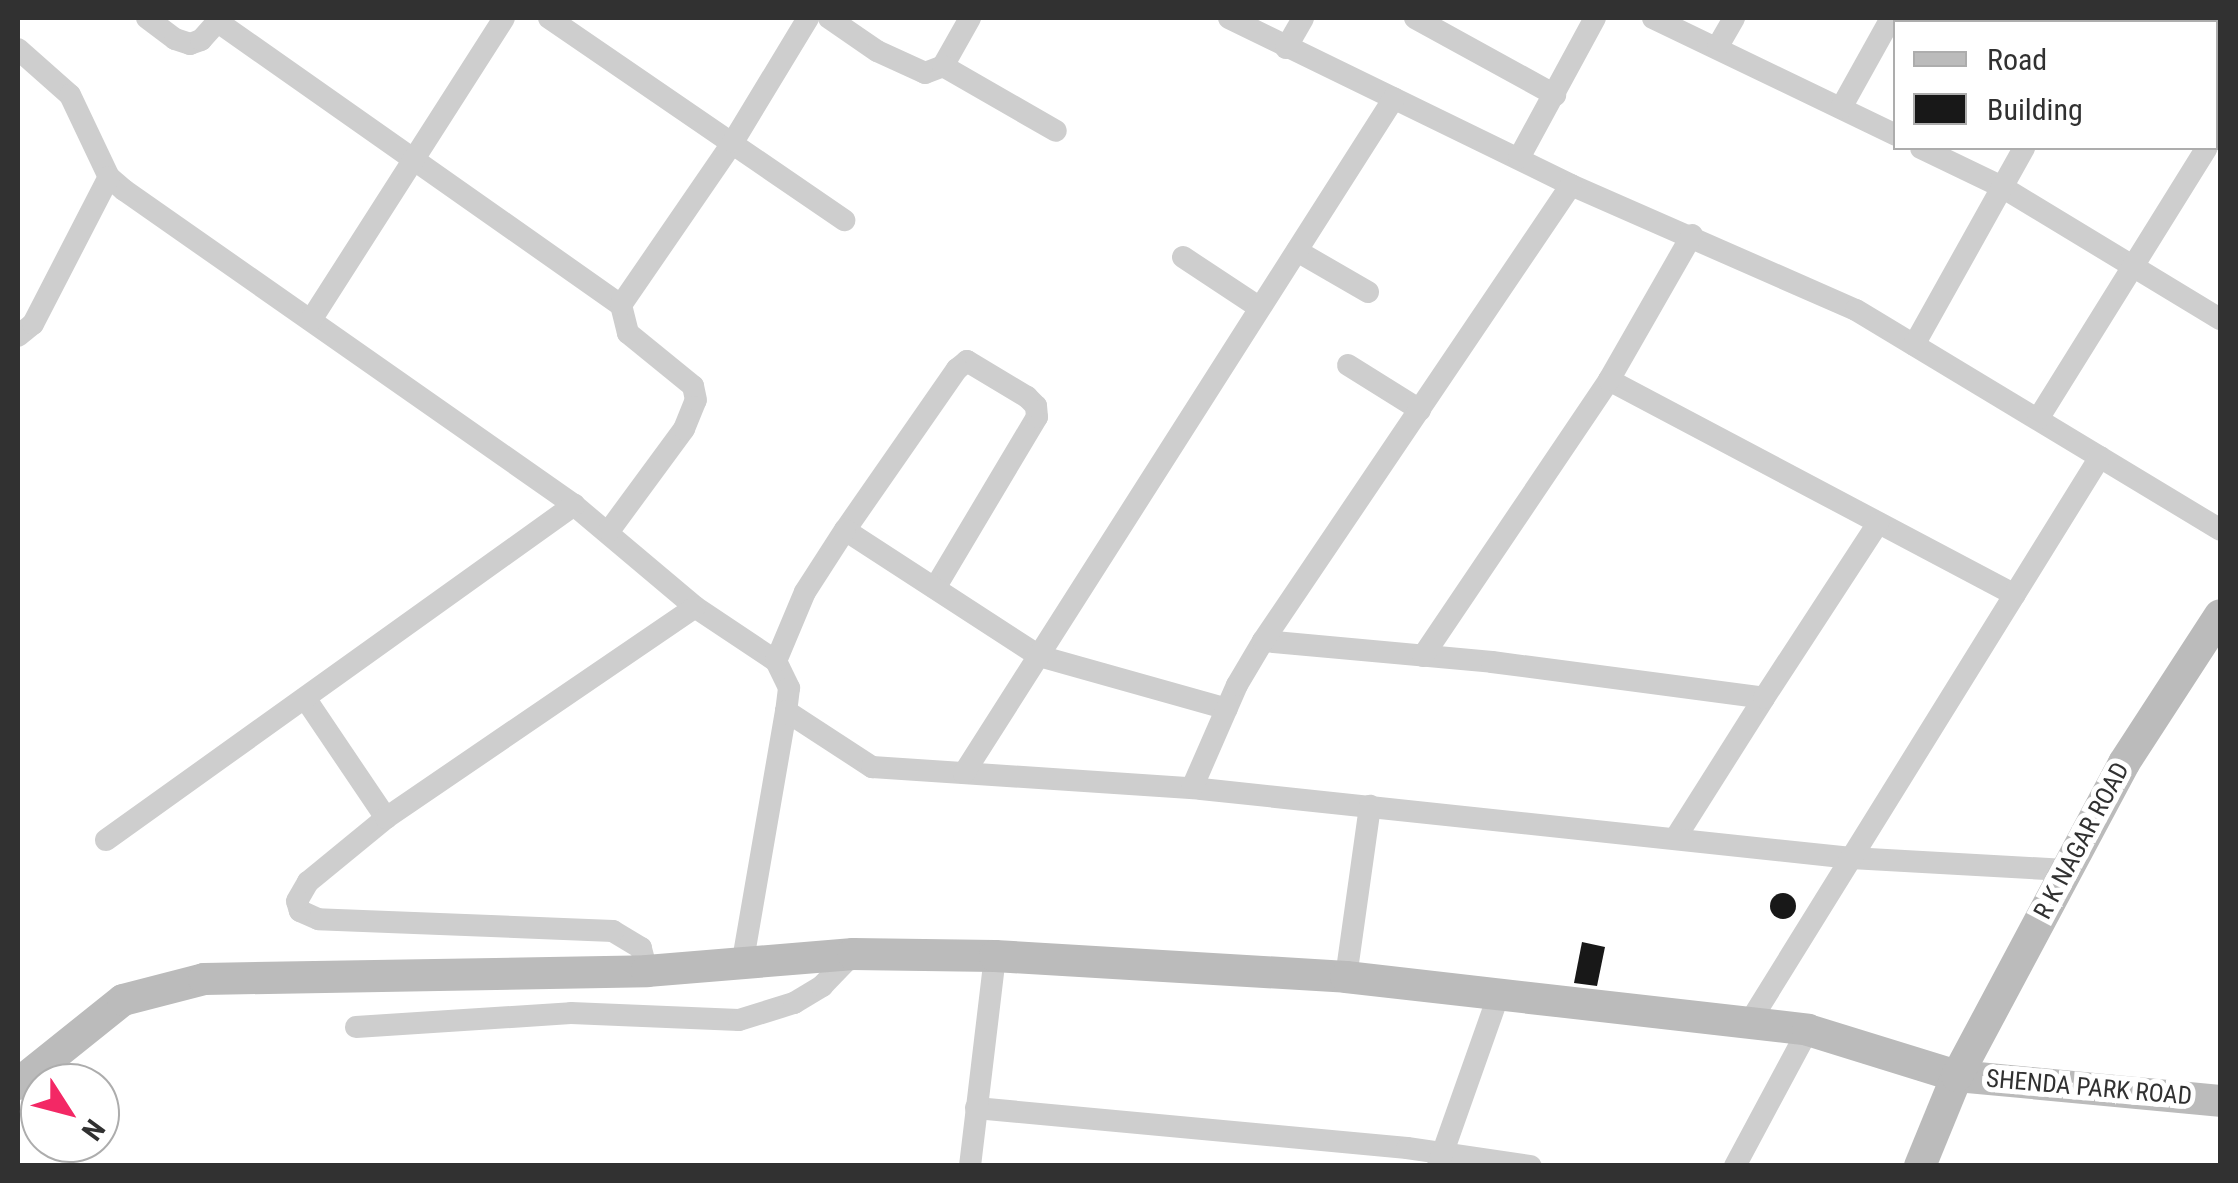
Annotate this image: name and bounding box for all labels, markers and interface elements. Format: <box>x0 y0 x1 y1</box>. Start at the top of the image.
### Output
legend <box>1893 20 2218 150</box>
text: Road <box>1987 42 2047 77</box>
text: Building <box>1987 92 2083 127</box>
street label: R K NAGAR ROAD <box>2028 757 2136 925</box>
north arrow <box>20 1063 120 1163</box>
street label: SHENDA PARK ROAD <box>1985 1064 2193 1112</box>
text: N <box>75 1113 111 1146</box>

